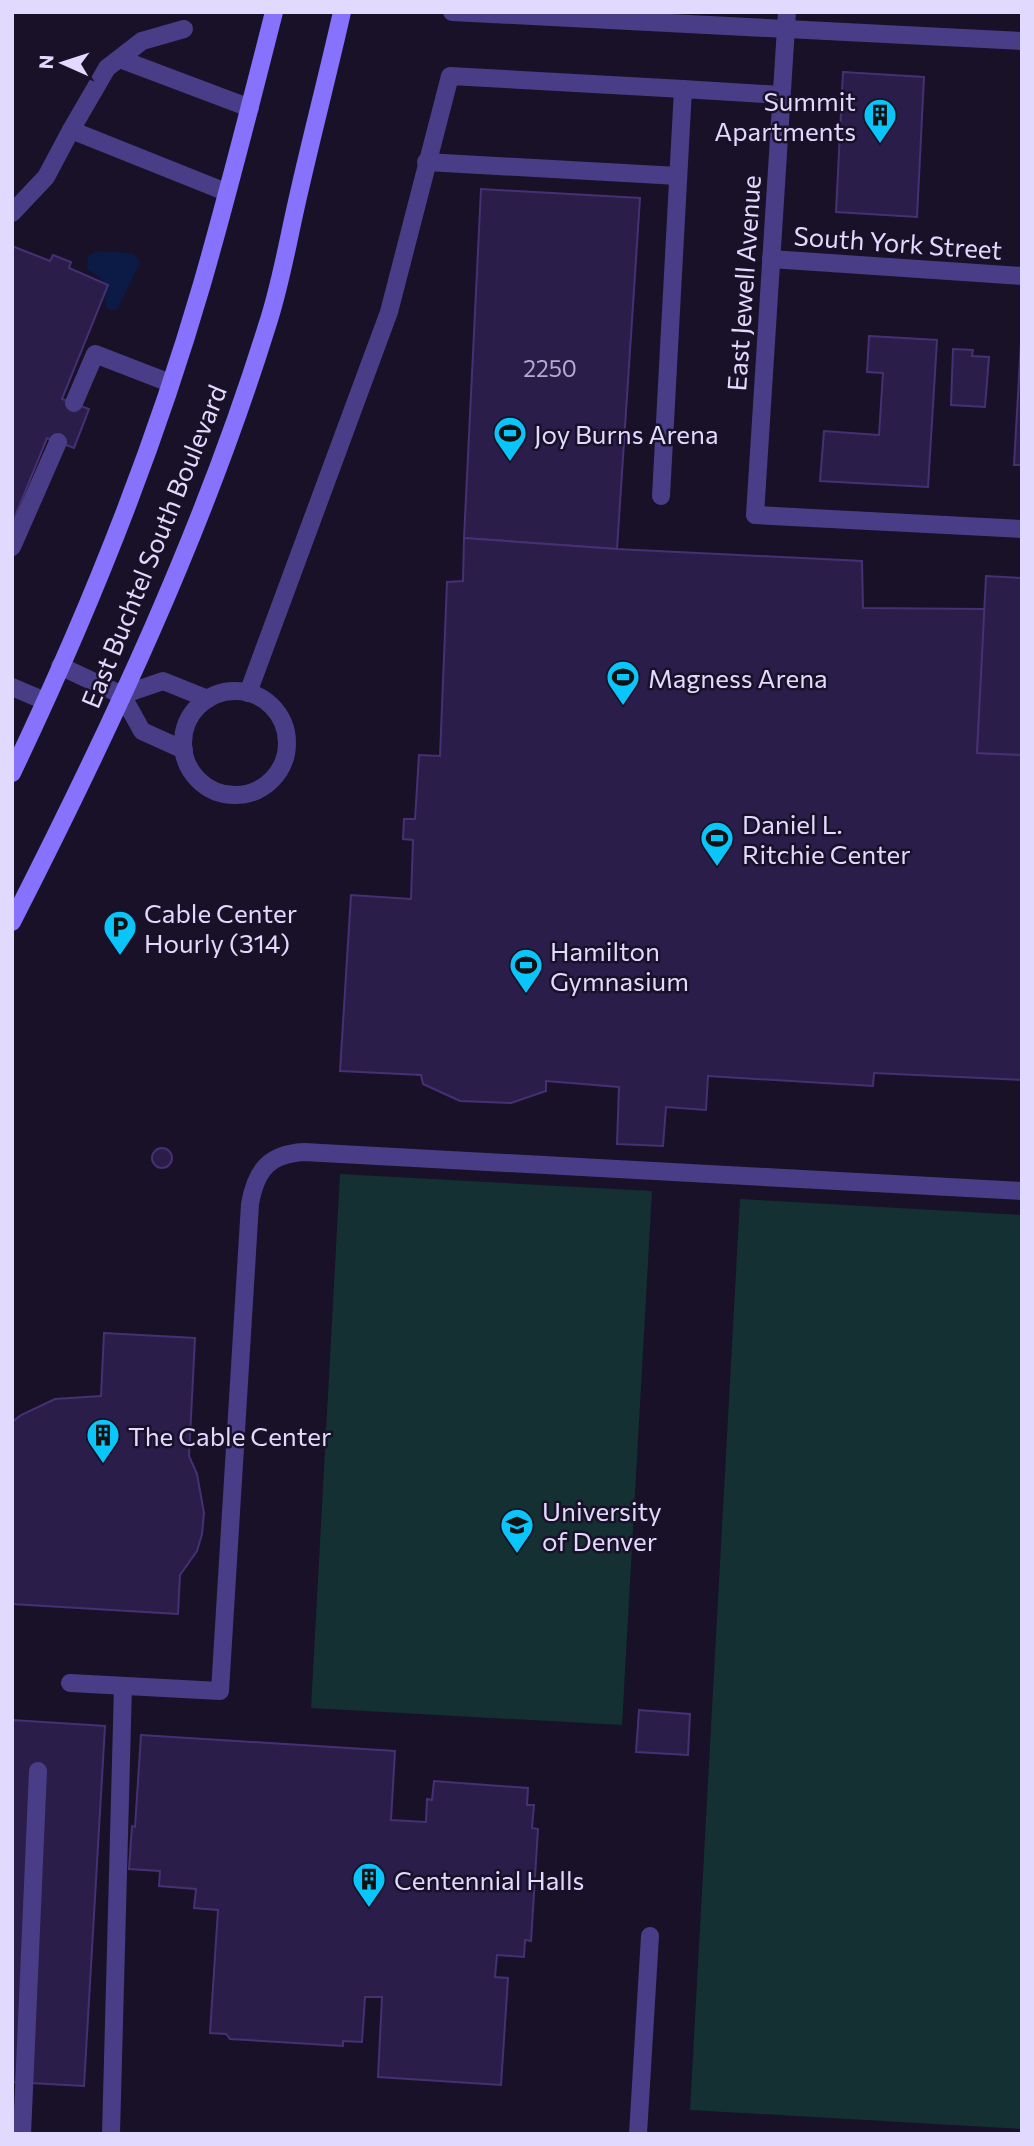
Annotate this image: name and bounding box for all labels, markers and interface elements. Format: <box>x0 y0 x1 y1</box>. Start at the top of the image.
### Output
north arrow <box>28 28 98 98</box>
text: N <box>34 54 57 70</box>
place label: Summit Apartments <box>714 85 856 146</box>
building icon: Summit Apartments <box>861 96 899 145</box>
street label: East Jewell Avenue <box>720 174 766 392</box>
street label: South York Street <box>793 219 1003 265</box>
house number: 2250 <box>523 354 577 382</box>
street label: East Buchtel South Boulevard <box>74 380 232 712</box>
sports icon: Joy Burns Arena <box>491 414 529 463</box>
place label: Joy Burns Arena <box>534 418 719 449</box>
sports icon: Magness Arena <box>604 658 642 707</box>
place label: Magness Arena <box>648 662 828 693</box>
place label: Daniel L. Ritchie Center <box>742 808 911 869</box>
sports icon: Daniel L. Ritchie Center <box>698 819 736 868</box>
place label: Cable Center Hourly (314) <box>144 897 297 958</box>
parking icon: Cable Center Hourly (314) <box>101 908 139 957</box>
place label: Hamilton Gymnasium <box>550 935 689 996</box>
sports icon: Hamilton Gymnasium <box>507 946 545 995</box>
building icon: The Cable Center <box>84 1416 122 1465</box>
place label: The Cable Center <box>128 1420 331 1451</box>
place label: University of Denver <box>542 1495 662 1556</box>
school or university icon: University of Denver <box>498 1506 536 1555</box>
building icon: Centennial Halls <box>350 1860 388 1909</box>
place label: Centennial Halls <box>394 1864 584 1895</box>

